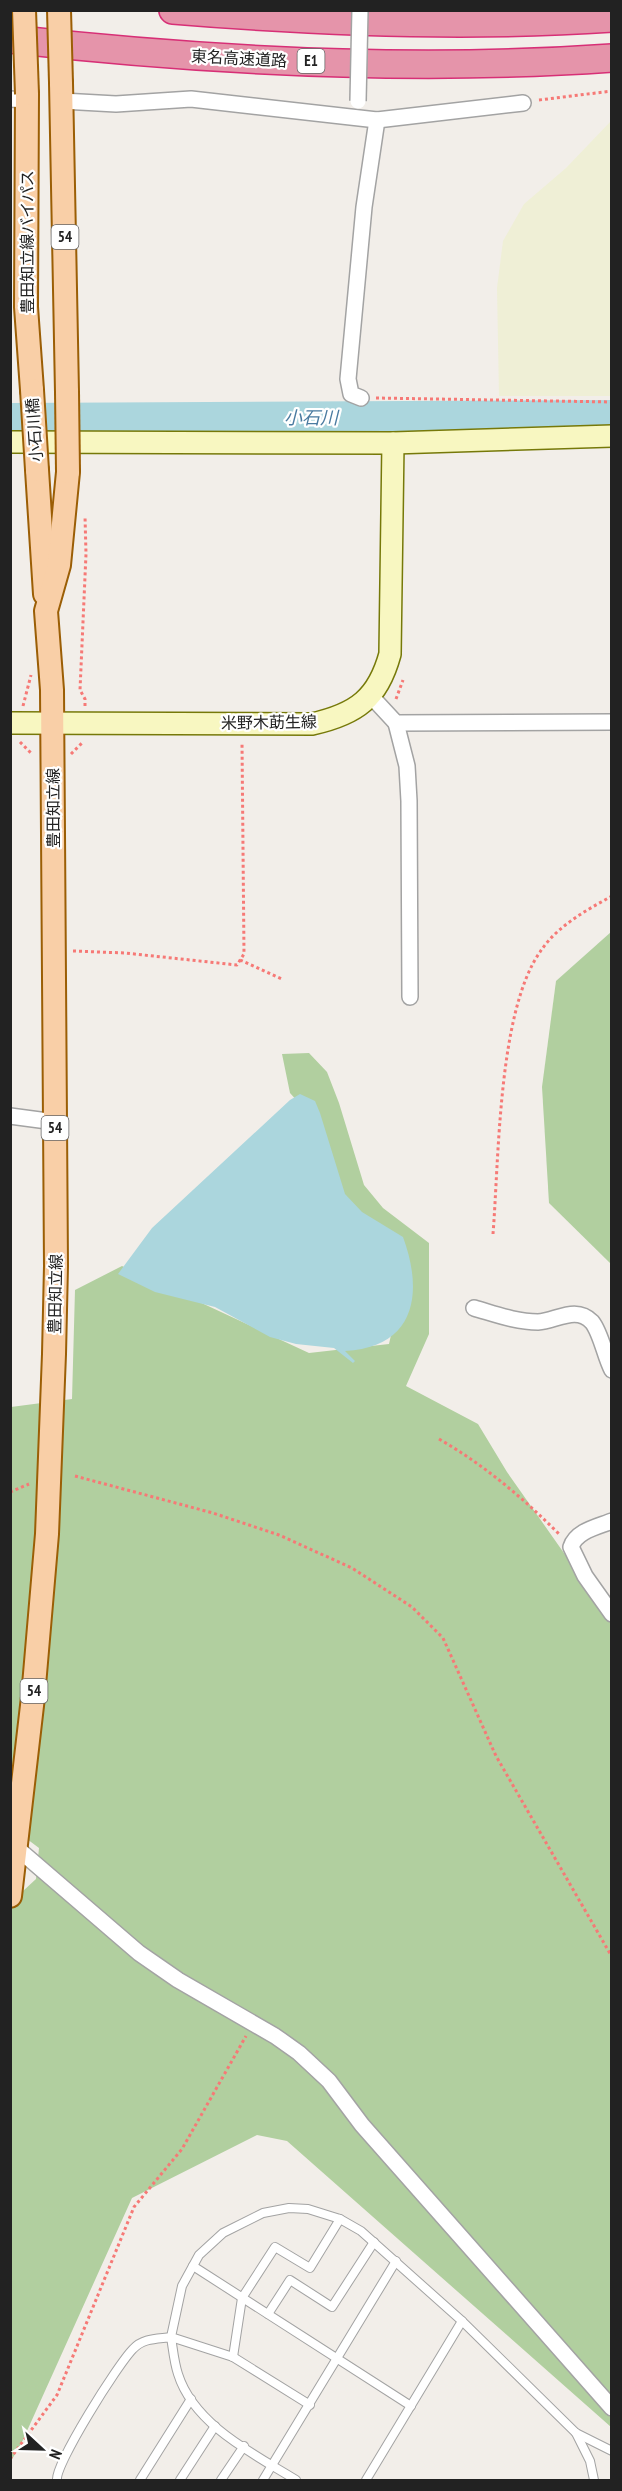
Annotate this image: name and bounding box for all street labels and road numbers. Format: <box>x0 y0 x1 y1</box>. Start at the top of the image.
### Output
street label: 東名高速道路 <box>191 46 287 70</box>
road number: E1 <box>298 49 324 73</box>
street label: 豊田知立線バイパス <box>17 170 37 314</box>
road number: 54 <box>52 225 78 249</box>
street label: 小石川橋 <box>22 397 46 463</box>
street label: 米野木莇生線 <box>221 711 317 733</box>
street label: 豊田知立線 <box>43 768 63 848</box>
road number: 54 <box>42 1116 68 1140</box>
street label: 豊田知立線 <box>44 1254 66 1334</box>
road number: 54 <box>20 1679 48 1703</box>

